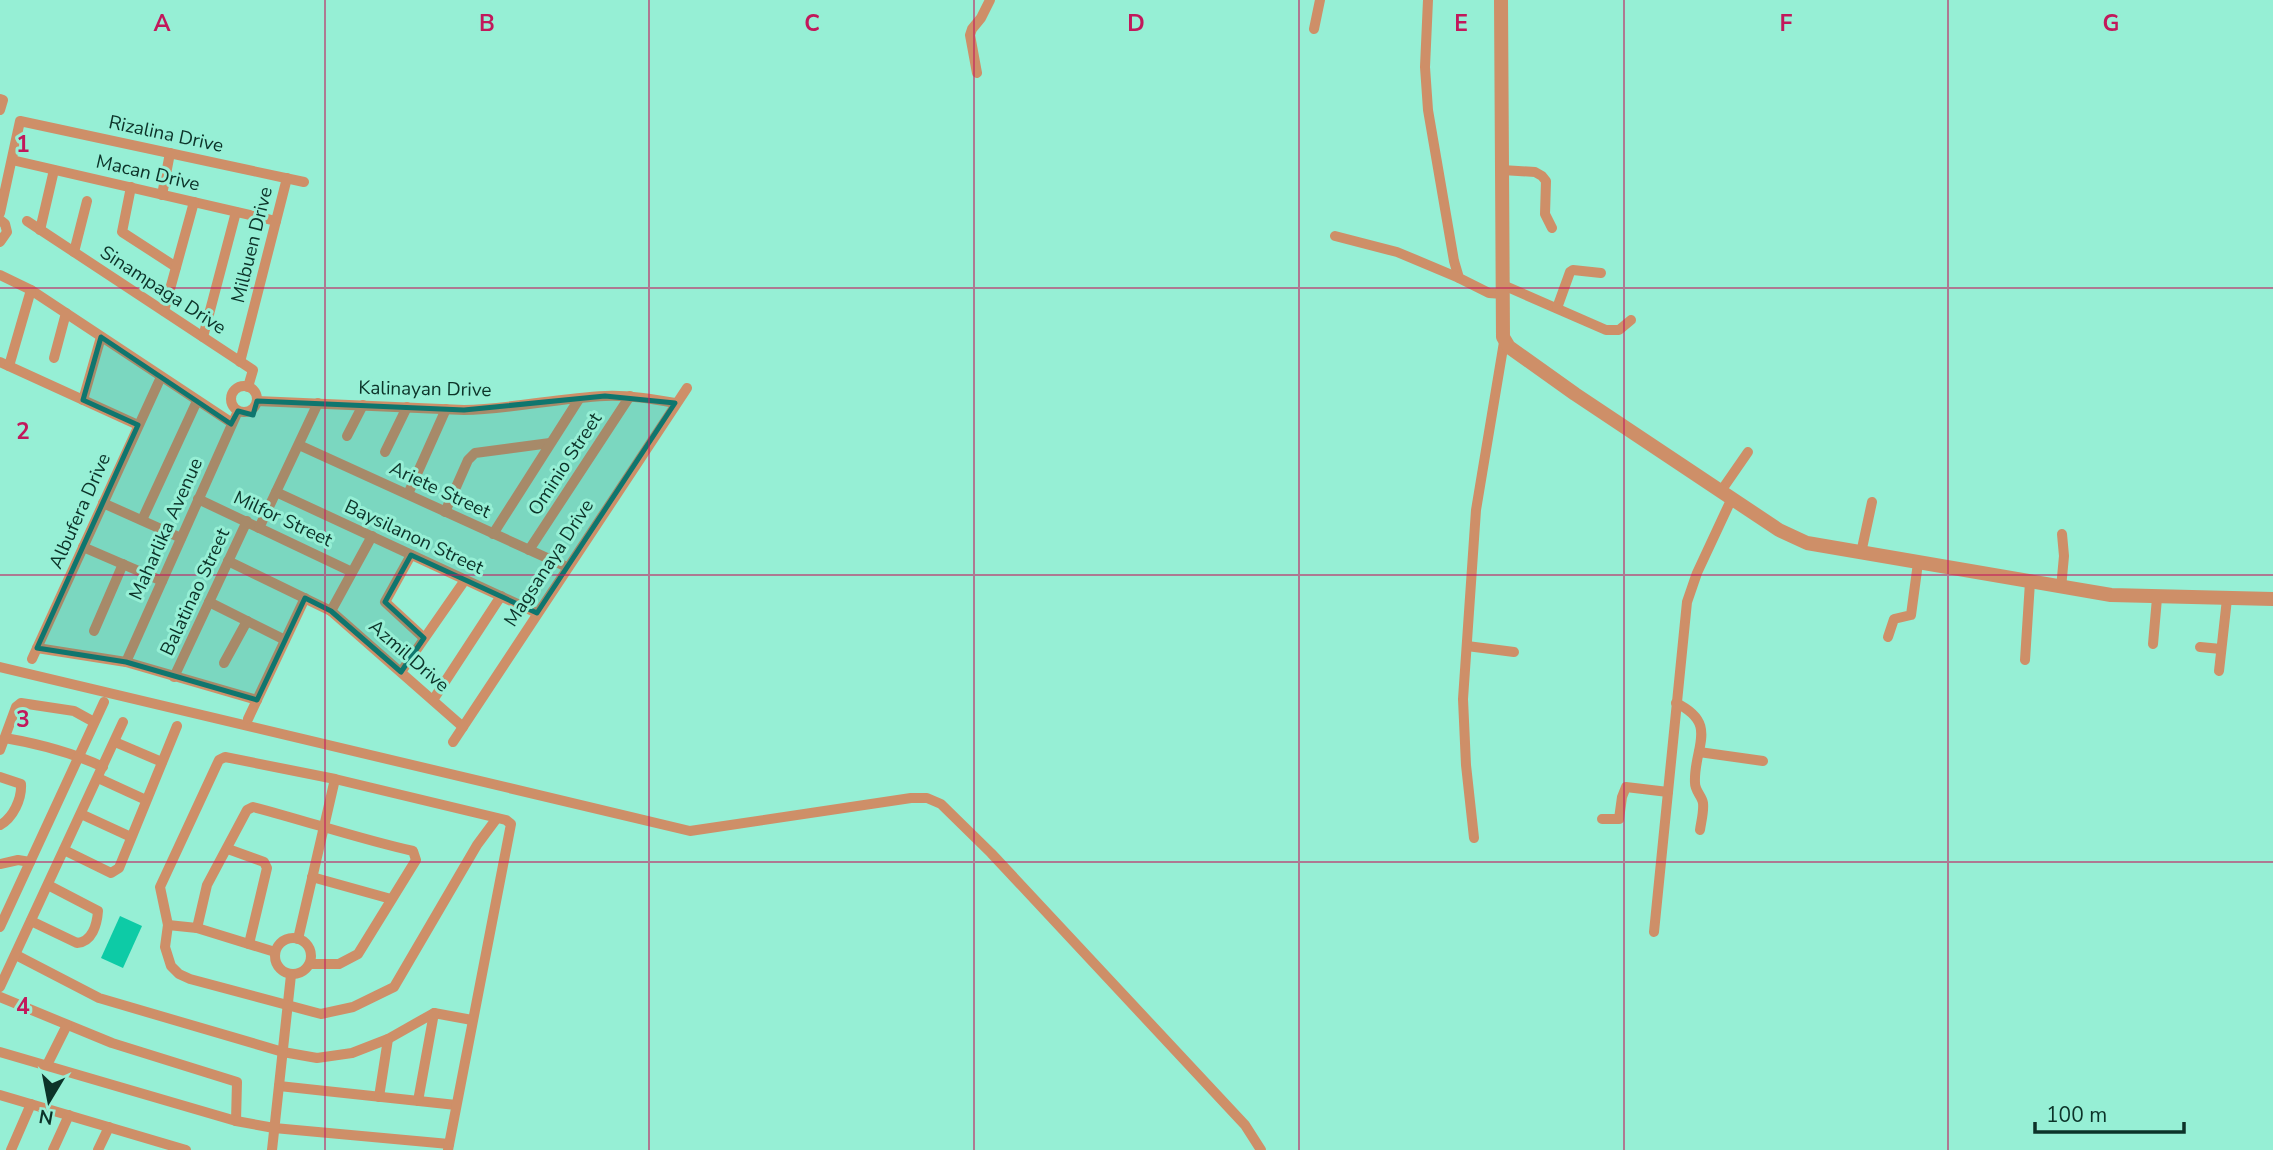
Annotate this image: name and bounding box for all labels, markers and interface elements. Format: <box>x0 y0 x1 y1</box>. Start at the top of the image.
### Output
text: A <box>153 8 171 39</box>
text: B <box>479 8 495 39</box>
text: C <box>804 8 820 39</box>
text: D <box>1127 8 1145 39</box>
text: E <box>1454 8 1468 39</box>
text: F <box>1780 8 1793 39</box>
text: G <box>2103 8 2119 39</box>
street label: Rizalina Drive <box>106 109 226 159</box>
text: 1 <box>16 129 30 160</box>
street label: Macan Drive <box>94 148 202 198</box>
street label: Milbuen Drive <box>225 184 279 306</box>
street label: Sinampaga Drive <box>95 239 231 341</box>
street label: Kalinayan Drive <box>358 375 492 403</box>
street label: Ominio Street <box>522 407 608 520</box>
text: 2 <box>16 416 30 447</box>
street label: Albufera Drive <box>43 449 117 573</box>
street label: Maharlika Avenue <box>123 454 209 604</box>
street label: Ariete Street <box>385 455 495 525</box>
street label: Milfor Street <box>229 485 337 553</box>
street label: Baysilanon Street <box>340 493 488 581</box>
street label: Magsanaya Drive <box>498 494 600 632</box>
street label: Balatinao Street <box>154 524 236 660</box>
street label: Azmil Drive <box>363 614 455 698</box>
text: 3 <box>16 704 30 735</box>
text: 4 <box>16 991 30 1022</box>
north arrow <box>14 1066 84 1136</box>
scale bar <box>2035 1090 2184 1134</box>
text: 100 m <box>2046 1101 2107 1129</box>
text: N <box>37 1103 55 1131</box>

